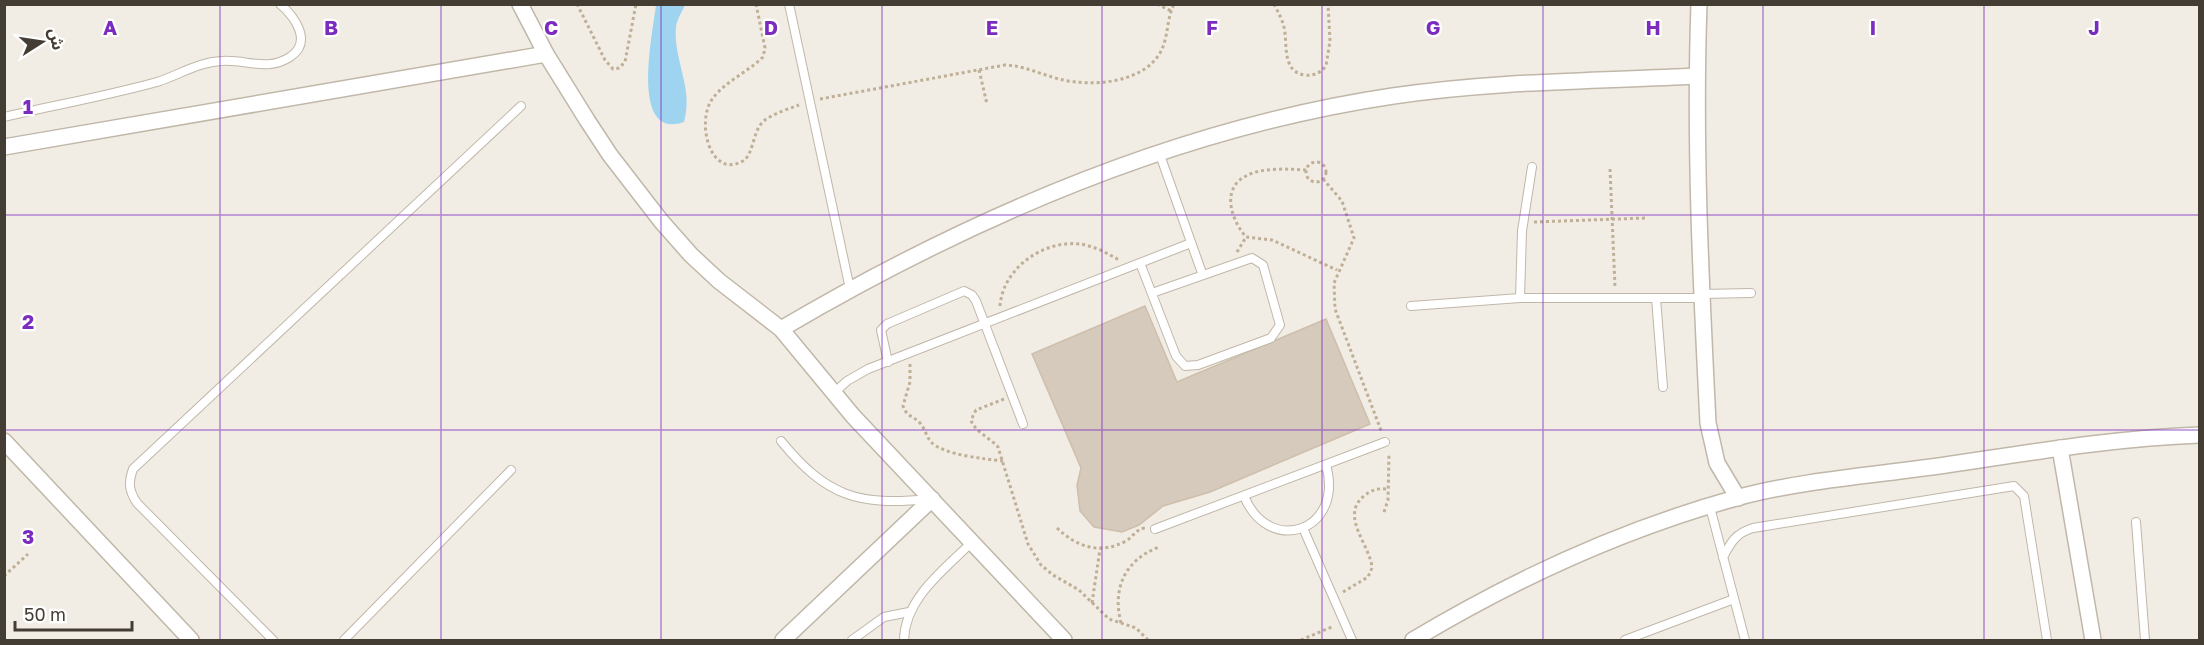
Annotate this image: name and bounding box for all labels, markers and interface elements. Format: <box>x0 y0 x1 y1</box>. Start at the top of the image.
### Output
north arrow <box>12 12 72 72</box>
text: A <box>103 15 117 39</box>
text: B <box>324 15 338 39</box>
text: C <box>544 15 558 39</box>
text: D <box>764 15 778 39</box>
text: E <box>986 15 998 39</box>
text: F <box>1206 15 1218 39</box>
text: G <box>1426 15 1440 39</box>
text: H <box>1645 15 1661 39</box>
text: I <box>1870 15 1876 39</box>
text: J <box>2088 15 2100 39</box>
text: ش <box>45 26 69 52</box>
text: 1 <box>23 94 33 118</box>
text: 2 <box>22 309 34 333</box>
text: 3 <box>22 524 34 548</box>
scale bar <box>15 594 132 632</box>
text: 50 m <box>24 603 66 625</box>

